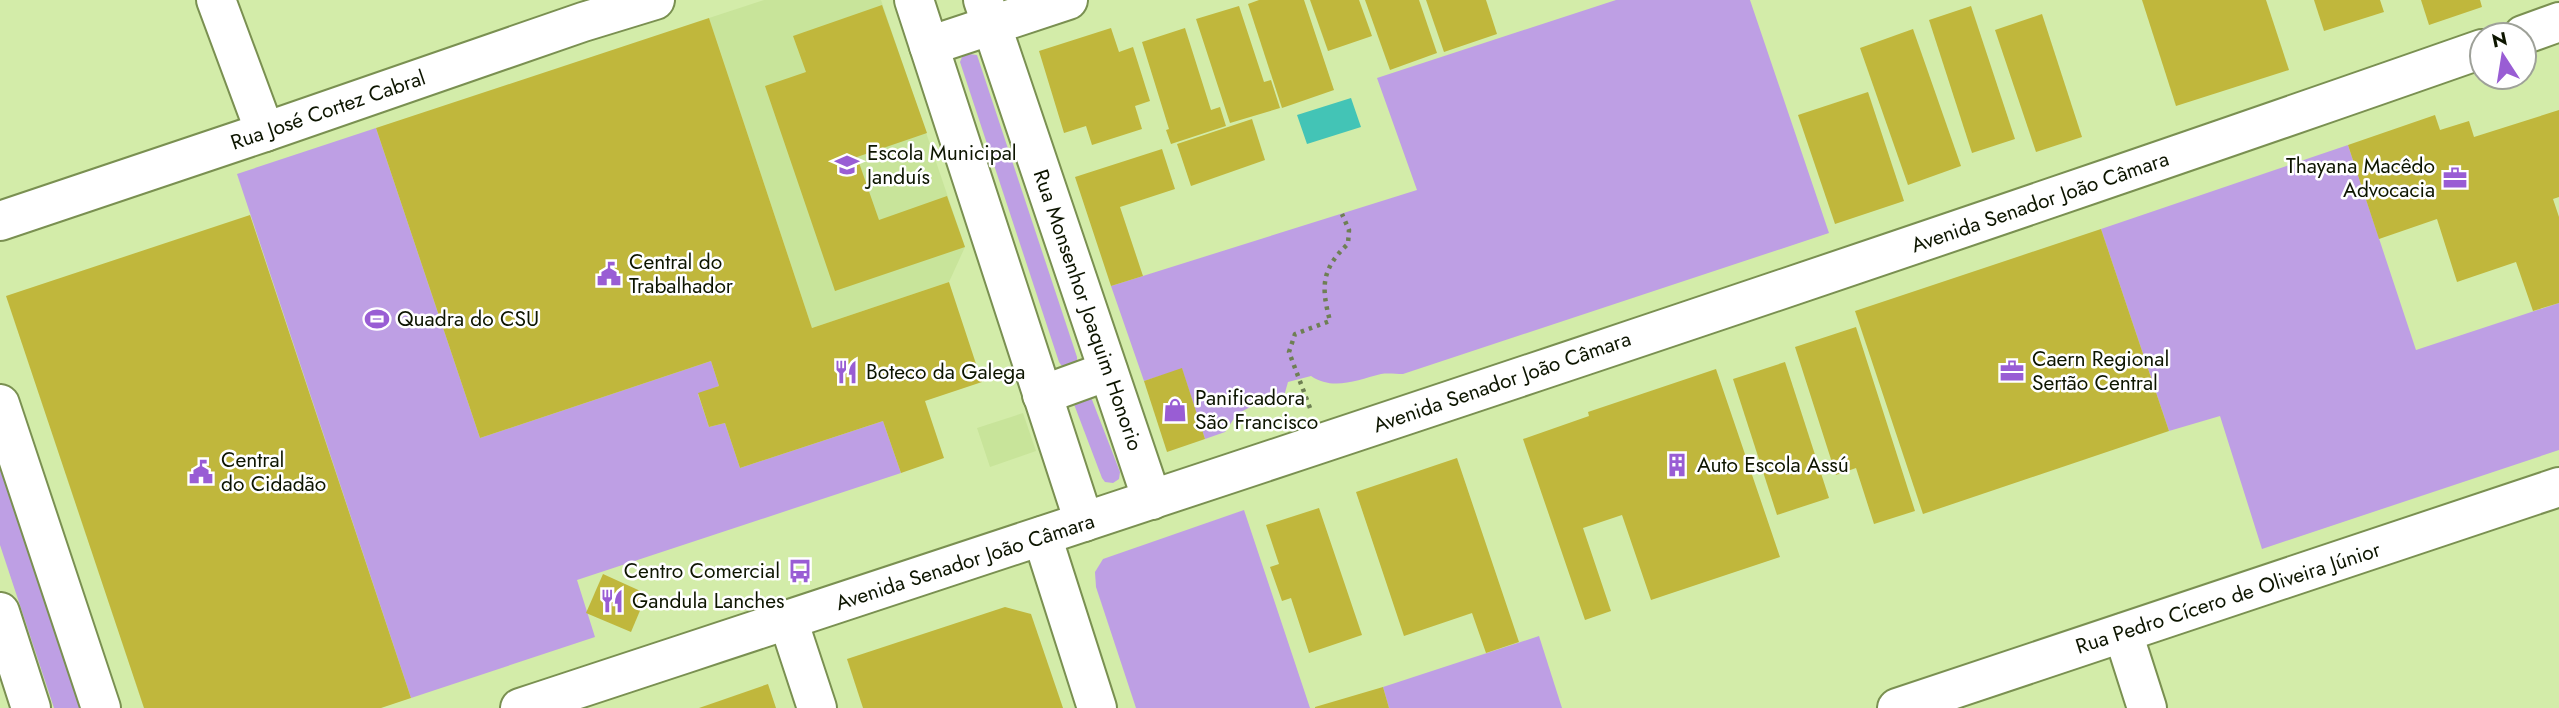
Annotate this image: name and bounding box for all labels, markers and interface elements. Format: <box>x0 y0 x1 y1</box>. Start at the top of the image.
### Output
north arrow <box>2468 21 2538 91</box>
text: N <box>2489 25 2510 55</box>
street label: Rua José Cortez Cabral <box>226 63 430 157</box>
place label: Escola Municipal Janduís <box>864 138 1017 192</box>
street label: Avenida Senador João Câmara <box>1907 144 2173 260</box>
school or university icon: Escola Municipal Janduís <box>833 151 861 179</box>
place label: Thayana Macêdo Advocacia <box>2286 151 2435 205</box>
office icon: Thayana Macêdo Advocacia <box>2441 164 2469 192</box>
street label: Rua Monsenhor Joaquim Honorio <box>1026 165 1150 455</box>
place label: Central do Trabalhador <box>629 247 734 301</box>
public building icon: Central do Trabalhador <box>595 260 623 288</box>
place label: Quadra do CSU <box>397 304 539 334</box>
sports icon: Quadra do CSU <box>363 305 391 333</box>
street label: Avenida Senador João Câmara <box>1369 324 1635 440</box>
place label: Caern Regional Sertão Central <box>2032 344 2169 398</box>
place label: Boteco da Galega <box>866 357 1025 387</box>
office icon: Caern Regional Sertão Central <box>1998 357 2026 385</box>
restaurant icon: Boteco da Galega <box>832 358 860 386</box>
place label: Panificadora São Francisco <box>1195 383 1318 437</box>
shop icon: Panificadora São Francisco <box>1161 396 1189 424</box>
place label: Central do Cidadão <box>221 445 326 499</box>
place label: Auto Escola Assú <box>1697 450 1849 480</box>
building icon: Auto Escola Assú <box>1663 451 1691 479</box>
public building icon: Central do Cidadão <box>187 458 215 486</box>
street label: Avenida Senador João Câmara <box>832 506 1098 618</box>
street label: Rua Pedro Cícero de Oliveira Júnior <box>2072 534 2385 662</box>
place label: Centro Comercial <box>624 556 780 586</box>
bus stop icon: Centro Comercial <box>786 557 814 585</box>
place label: Gandula Lanches <box>632 586 785 616</box>
restaurant icon: Gandula Lanches <box>598 587 626 615</box>

